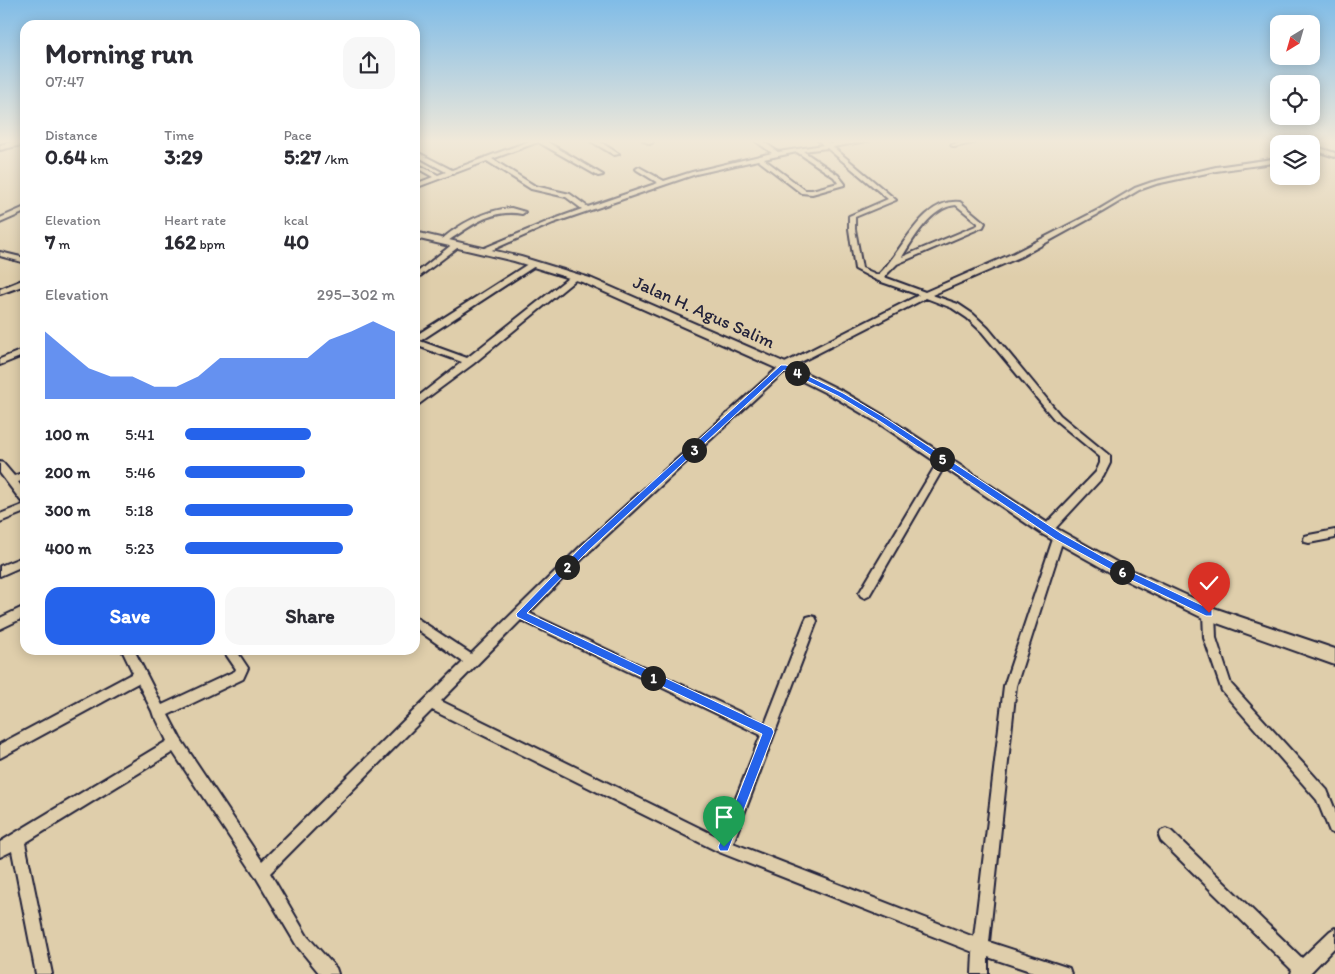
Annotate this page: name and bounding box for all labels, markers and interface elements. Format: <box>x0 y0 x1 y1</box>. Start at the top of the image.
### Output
north arrow <box>1270 15 1320 65</box>
map controls <box>1270 15 1320 185</box>
text: Morning run <box>45 36 193 70</box>
button: share <box>343 37 395 89</box>
text: 07:47 <box>45 72 84 91</box>
button: locate <box>1270 75 1320 125</box>
text: Distance <box>45 127 97 144</box>
text: Time <box>164 127 194 144</box>
text: Pace <box>284 127 312 144</box>
button: layers <box>1270 135 1320 185</box>
text: 0.64 <box>45 144 87 169</box>
text: 3:29 <box>164 144 203 169</box>
text: 5:27 <box>284 144 321 169</box>
text: km <box>87 151 109 168</box>
text: /km <box>321 151 349 168</box>
text: Elevation <box>45 212 101 229</box>
text: Heart rate <box>164 212 226 229</box>
text: kcal <box>284 212 309 229</box>
text: 7 <box>45 229 55 254</box>
text: 162 <box>164 229 196 254</box>
text: 40 <box>284 229 309 254</box>
text: m <box>55 236 70 253</box>
text: bpm <box>196 236 225 253</box>
street label: Jalan H. Agus Salim <box>630 271 778 353</box>
text: Elevation <box>45 285 109 304</box>
text: 295–302 m <box>317 285 395 304</box>
pin: 4 <box>784 360 810 386</box>
text: 4 <box>793 365 802 382</box>
text: 100 m <box>45 425 89 444</box>
text: 5:41 <box>125 425 154 444</box>
pin: 3 <box>682 438 706 462</box>
text: 3 <box>691 442 698 459</box>
pin: 5 <box>930 446 954 472</box>
text: 5 <box>939 451 946 468</box>
text: 200 m <box>45 463 90 482</box>
text: 5:46 <box>125 463 155 482</box>
text: 300 m <box>45 501 91 520</box>
text: 5:18 <box>125 501 154 520</box>
text: 400 m <box>45 539 91 558</box>
text: 5:23 <box>125 539 154 558</box>
pin: 2 <box>554 554 580 580</box>
text: 2 <box>564 559 571 576</box>
pin: 6 <box>1110 560 1134 584</box>
pin <box>1188 562 1230 613</box>
text: 6 <box>1119 564 1126 581</box>
icon: check <box>1195 569 1223 597</box>
button: Save <box>45 587 215 645</box>
button: Share <box>225 587 395 645</box>
pin: 1 <box>640 666 666 690</box>
text: 1 <box>650 670 657 687</box>
pin <box>703 796 745 847</box>
icon: arrive <box>710 803 738 831</box>

